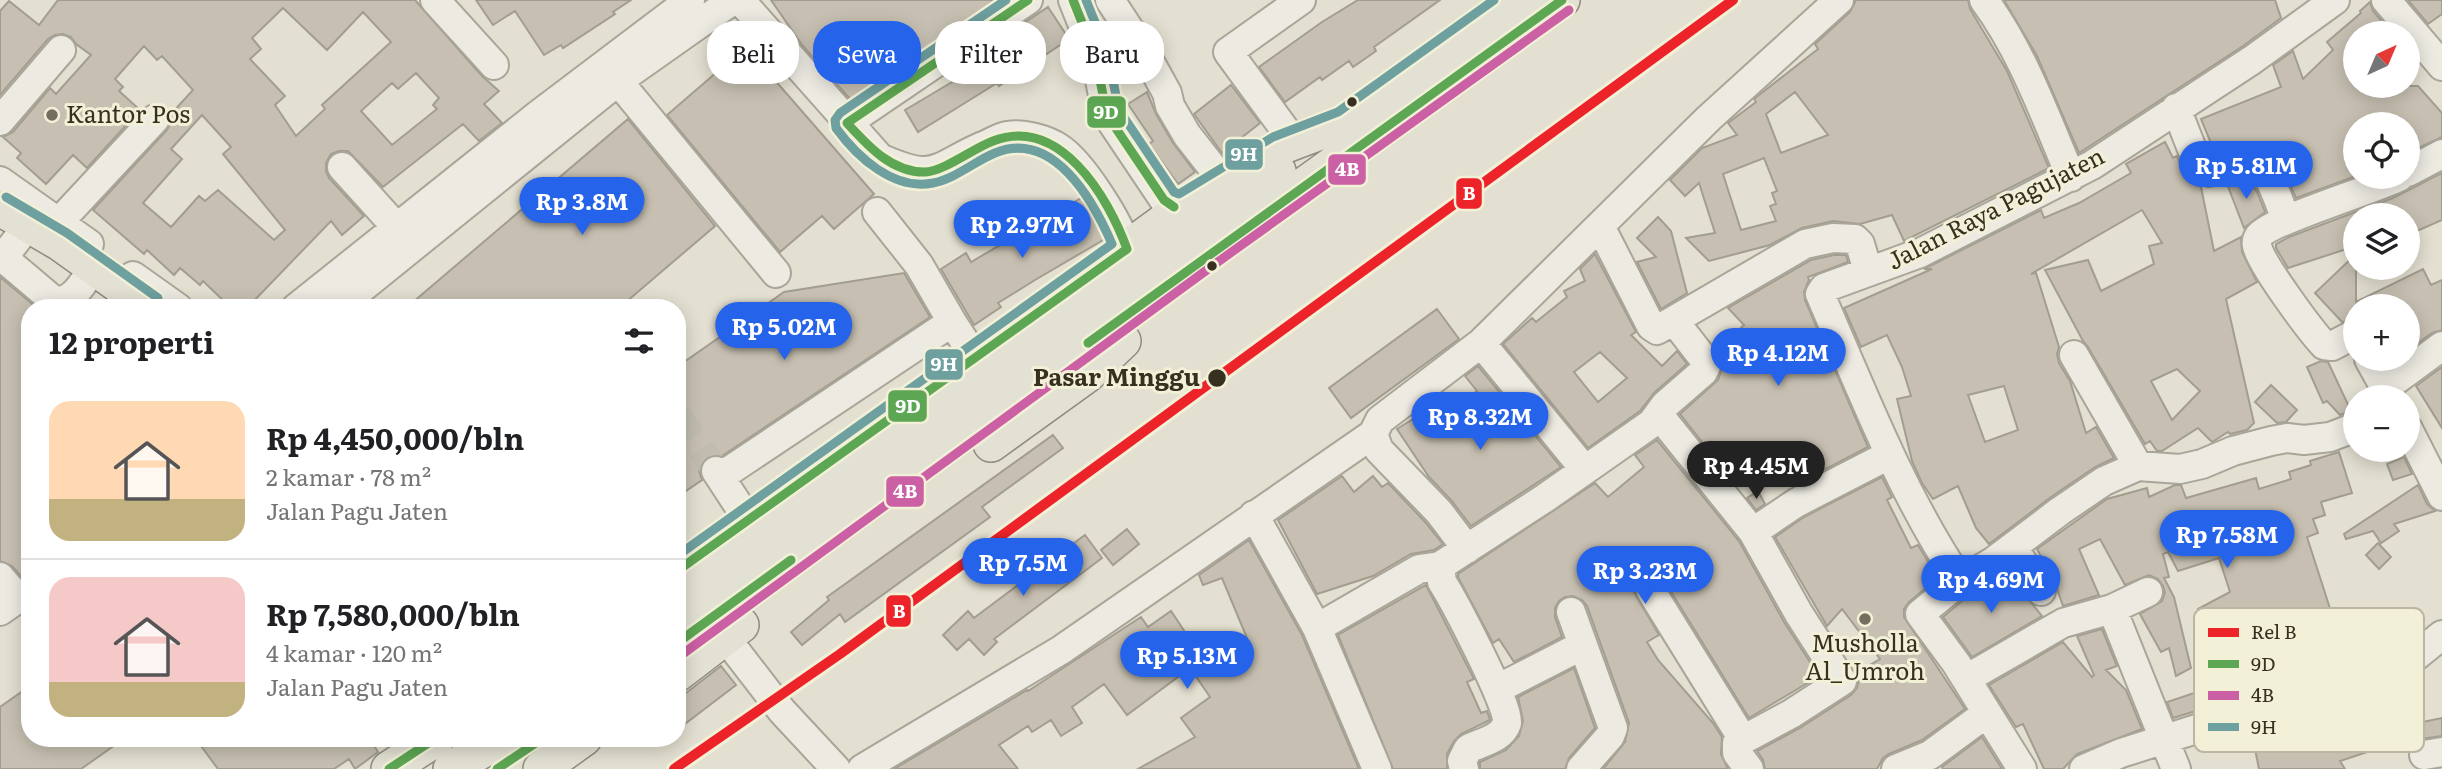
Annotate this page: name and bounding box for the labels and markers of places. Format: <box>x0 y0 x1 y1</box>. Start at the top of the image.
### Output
place label: Kantor Pos <box>66 95 190 130</box>
unlabelled marker <box>1345 95 1359 109</box>
marker: Kantor Pos <box>44 107 60 123</box>
pin: Rp 5.81M <box>2174 142 2318 201</box>
pin: Rp 3.8M <box>517 177 647 237</box>
pin: Rp 2.97M <box>950 201 1094 260</box>
unlabelled marker <box>1205 259 1219 273</box>
pin: Rp 5.02M <box>712 302 856 362</box>
pin: Rp 4.12M <box>1706 328 1850 388</box>
place label: Pasar Minggu <box>1033 358 1200 393</box>
marker: Pasar Minggu <box>1206 367 1228 389</box>
pin: Rp 8.32M <box>1408 392 1552 452</box>
pin: Rp 4.45M <box>1684 442 1828 501</box>
pin: Rp 7.58M <box>2155 510 2299 570</box>
pin: Rp 7.5M <box>958 538 1088 598</box>
pin: Rp 3.23M <box>1573 546 1717 606</box>
pin: Rp 4.69M <box>1919 556 2063 615</box>
marker: Musholla Al_Umroh <box>1857 611 1873 627</box>
place label: Musholla Al_Umroh <box>1805 624 1925 687</box>
pin: Rp 5.13M <box>1115 632 1259 691</box>

